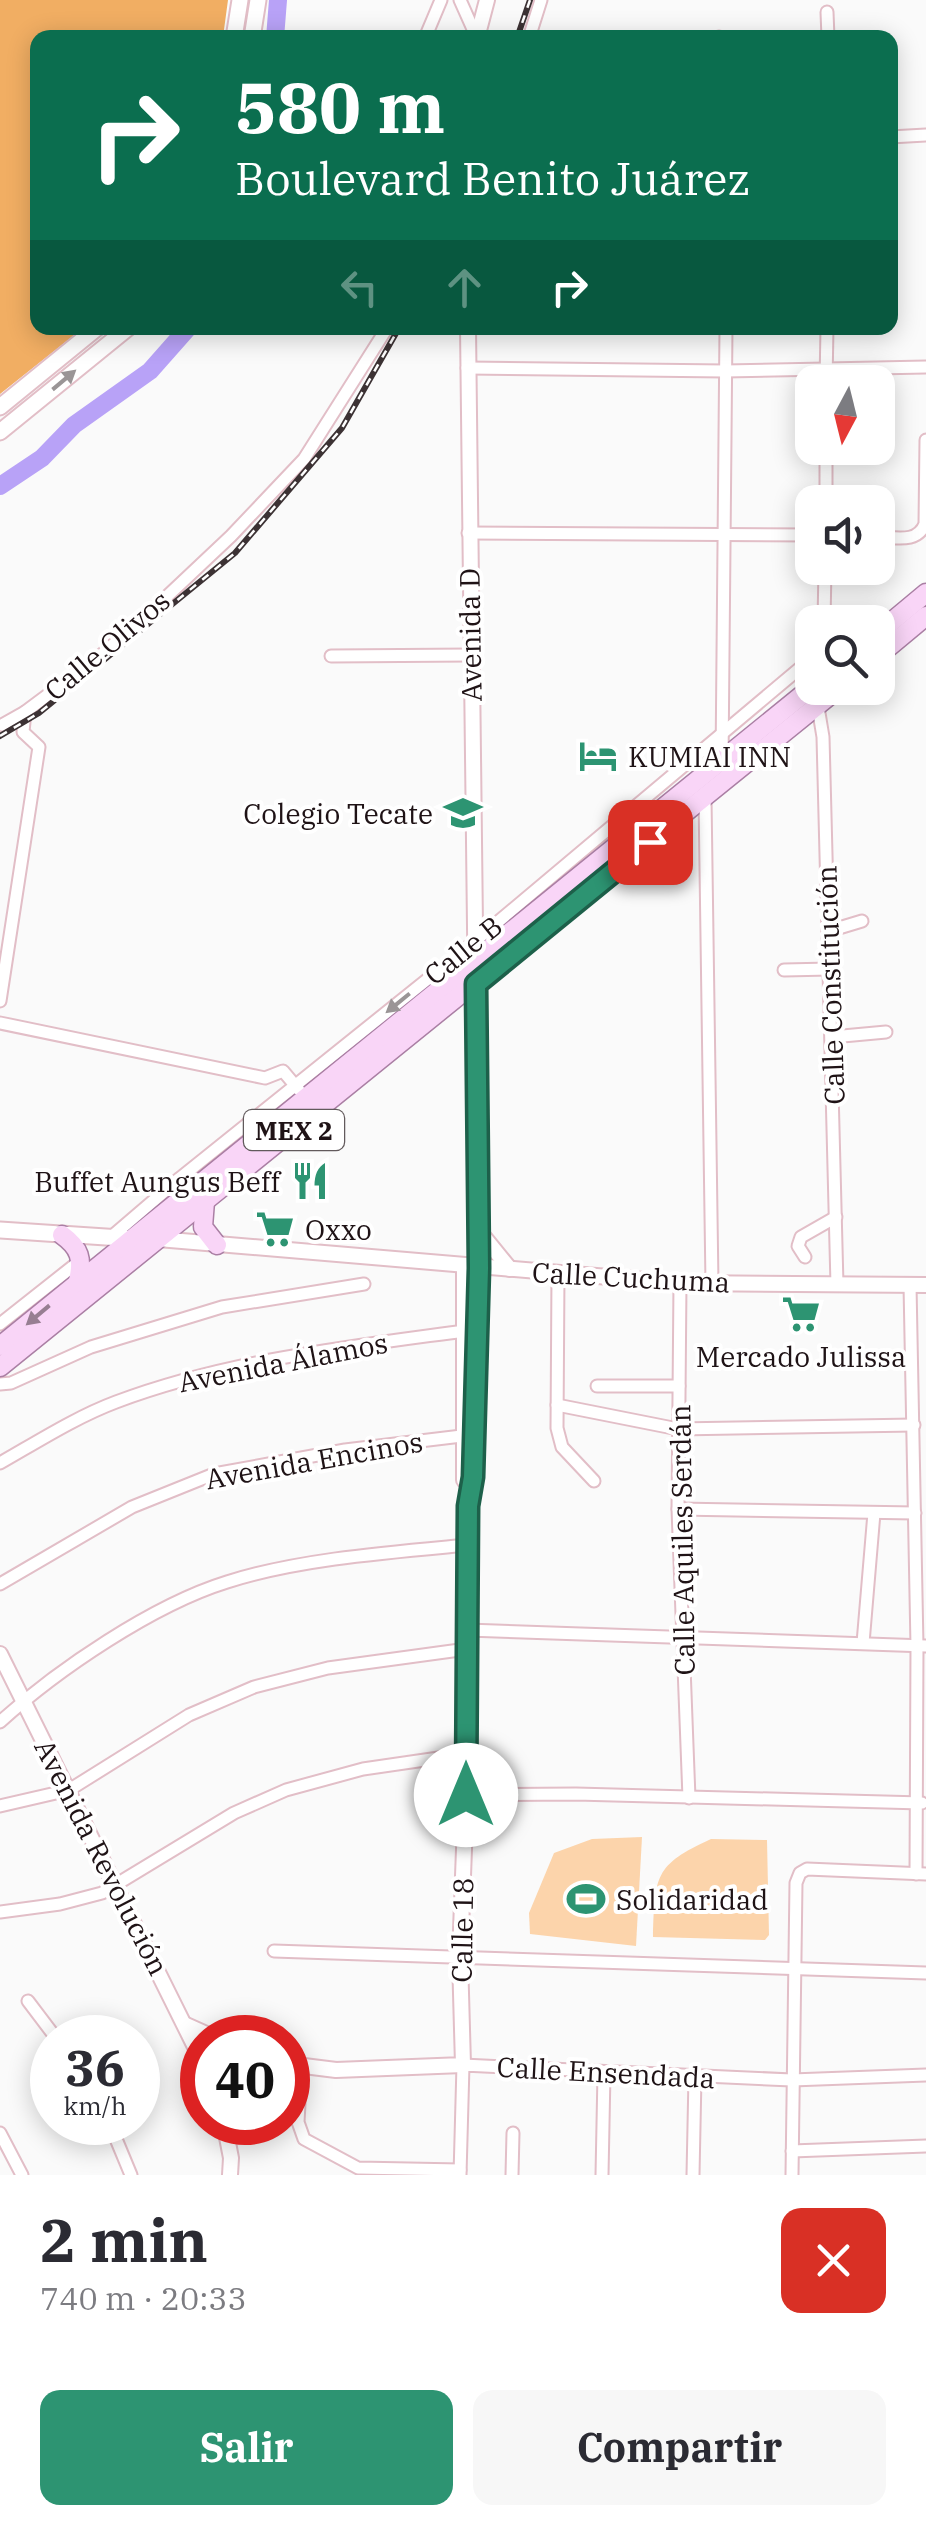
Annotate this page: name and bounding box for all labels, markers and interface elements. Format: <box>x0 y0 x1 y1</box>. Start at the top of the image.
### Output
text: 580 m <box>235 61 445 152</box>
icon: right <box>70 70 200 200</box>
text: Boulevard Benito Juárez <box>235 149 750 207</box>
icon: left <box>332 260 387 315</box>
icon: ahead <box>437 260 492 315</box>
icon: right <box>542 260 597 315</box>
north arrow <box>795 365 895 465</box>
map controls <box>795 365 895 705</box>
one-way arrow <box>52 370 77 391</box>
button: sound <box>795 485 895 585</box>
street label: Avenida D <box>450 568 490 702</box>
street label: Calle Olivos <box>37 582 177 708</box>
button: search <box>795 605 895 705</box>
hotel icon: KUMIAI INN <box>577 735 619 777</box>
place label: KUMIAI INN <box>628 738 791 775</box>
school or university icon: Colegio Tecate <box>442 792 484 834</box>
place label: Colegio Tecate <box>243 795 433 832</box>
pin <box>608 800 693 885</box>
icon: arrive <box>623 815 678 870</box>
street label: Calle Constitución <box>807 865 853 1105</box>
street label: Calle B <box>416 907 510 993</box>
one-way arrow <box>385 992 411 1012</box>
road number: MEX 2 <box>244 1110 344 1150</box>
restaurant icon: Buffet Aungus Beff <box>289 1160 331 1202</box>
place label: Buffet Aungus Beff <box>34 1163 282 1200</box>
supermarket icon: Oxxo <box>254 1208 296 1250</box>
place label: Oxxo <box>305 1211 372 1248</box>
street label: Calle Cuchuma <box>531 1253 731 1301</box>
supermarket icon: Mercado Julissa <box>780 1293 822 1335</box>
one-way arrow <box>25 1304 50 1325</box>
street label: Avenida Álamos <box>175 1324 391 1400</box>
place label: Mercado Julissa <box>696 1338 906 1375</box>
street label: Calle Aquiles Serdán <box>661 1404 703 1676</box>
street label: Avenida Encinos <box>202 1423 426 1497</box>
street label: Avenida Revolución <box>26 1733 178 1981</box>
position arrow <box>414 1743 518 1847</box>
street label: Calle 18 <box>443 1877 481 1983</box>
sports icon: Solidaridad <box>565 1878 607 1920</box>
place label: Solidaridad <box>616 1881 768 1918</box>
speed limit sign: 40 <box>180 2015 310 2145</box>
text: 36 <box>65 2035 125 2100</box>
street label: Calle Ensendada <box>496 2048 716 2096</box>
text: km/h <box>63 2089 127 2122</box>
text: 2 min <box>40 2200 208 2279</box>
button: close <box>781 2208 886 2313</box>
text: 740 m · 20:33 <box>40 2277 247 2319</box>
button: Salir <box>40 2390 453 2505</box>
button: Compartir <box>473 2390 886 2505</box>

